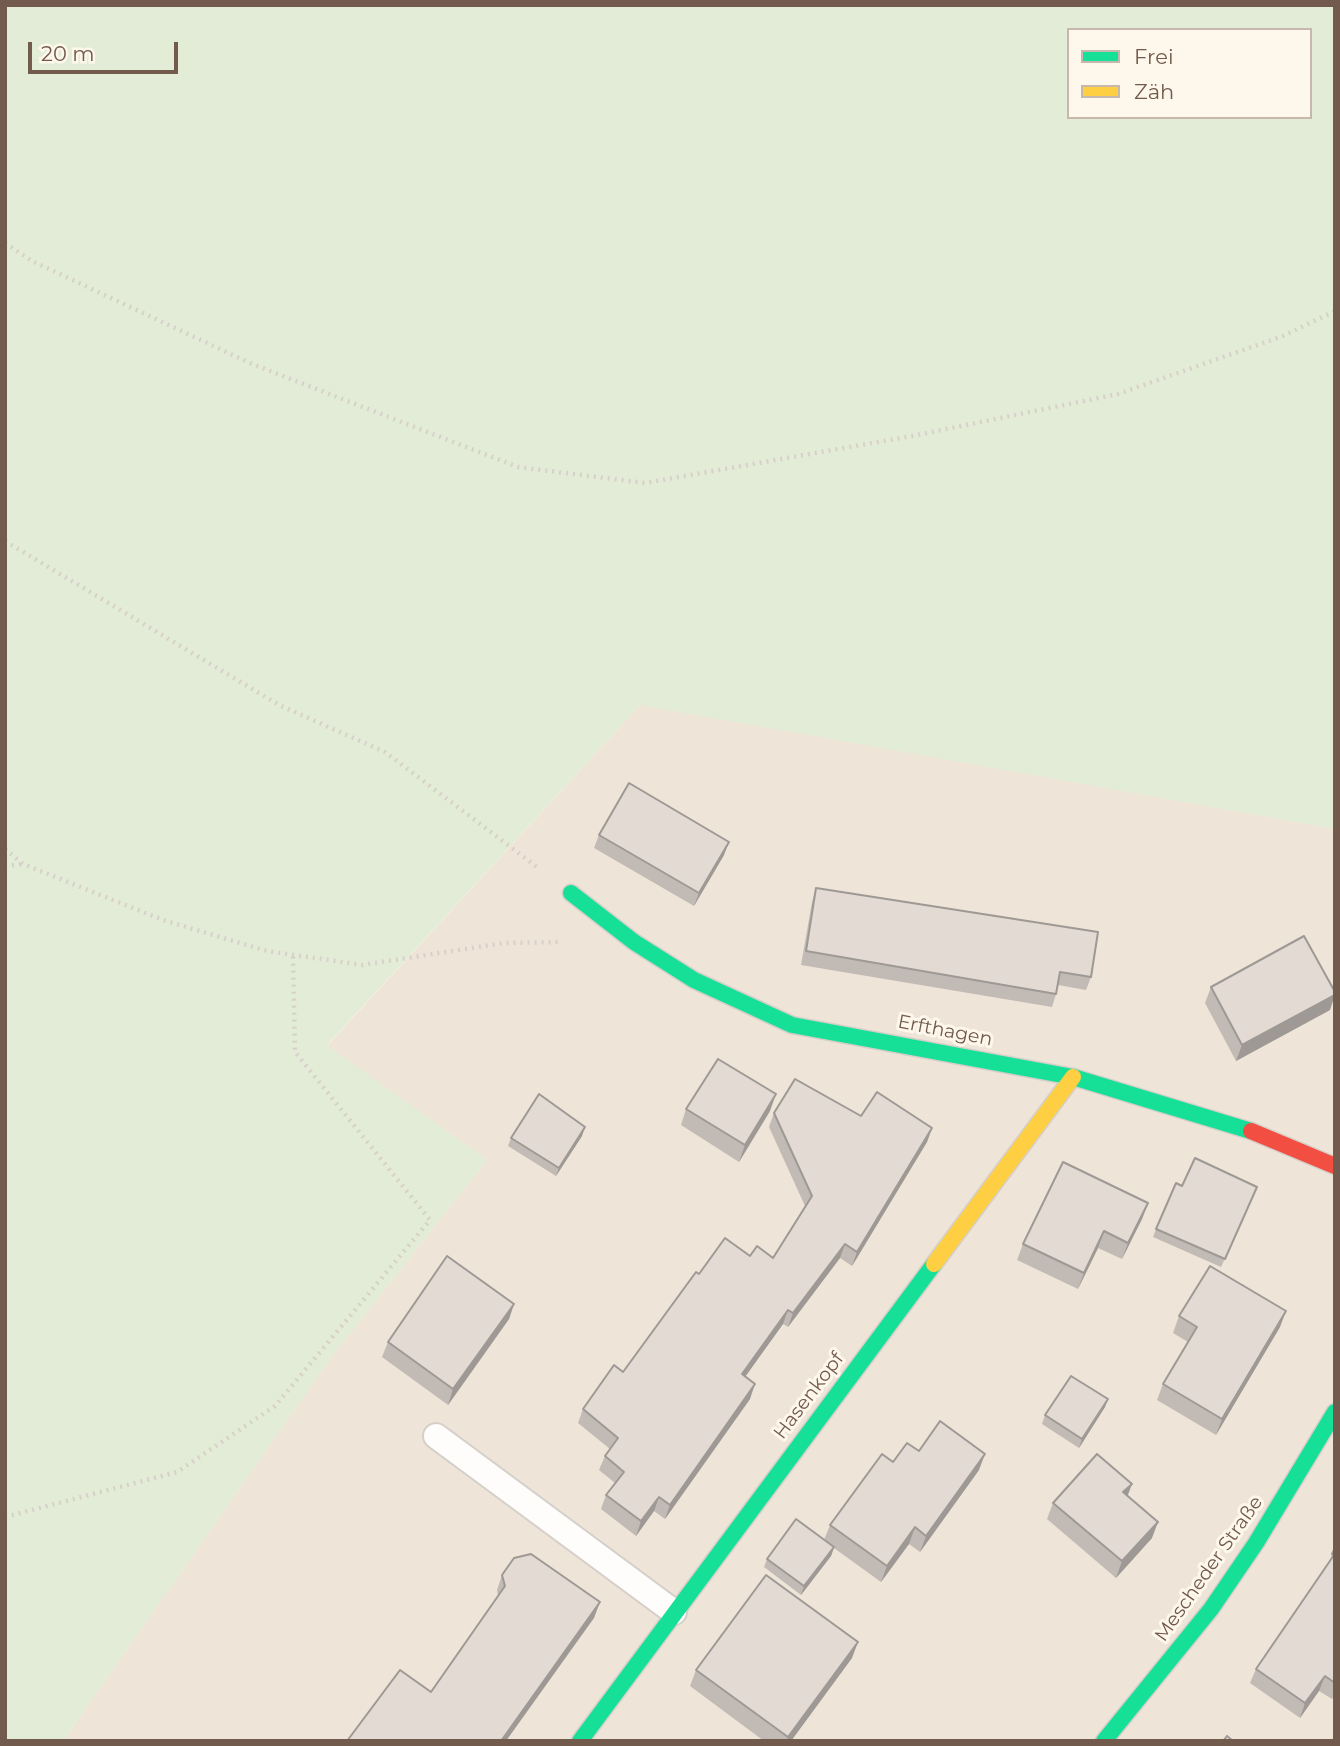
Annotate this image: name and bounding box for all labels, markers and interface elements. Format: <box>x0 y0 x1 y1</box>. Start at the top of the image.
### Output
scale bar <box>32 28 182 72</box>
legend <box>1067 28 1312 119</box>
text: 20 m <box>41 41 95 66</box>
text: Frei <box>1134 44 1174 69</box>
text: Zäh <box>1134 79 1174 104</box>
street label: Erfthagen <box>896 1011 994 1051</box>
street label: Hasenkopf <box>769 1348 849 1444</box>
street label: Mescheder Straße <box>1150 1492 1268 1646</box>

